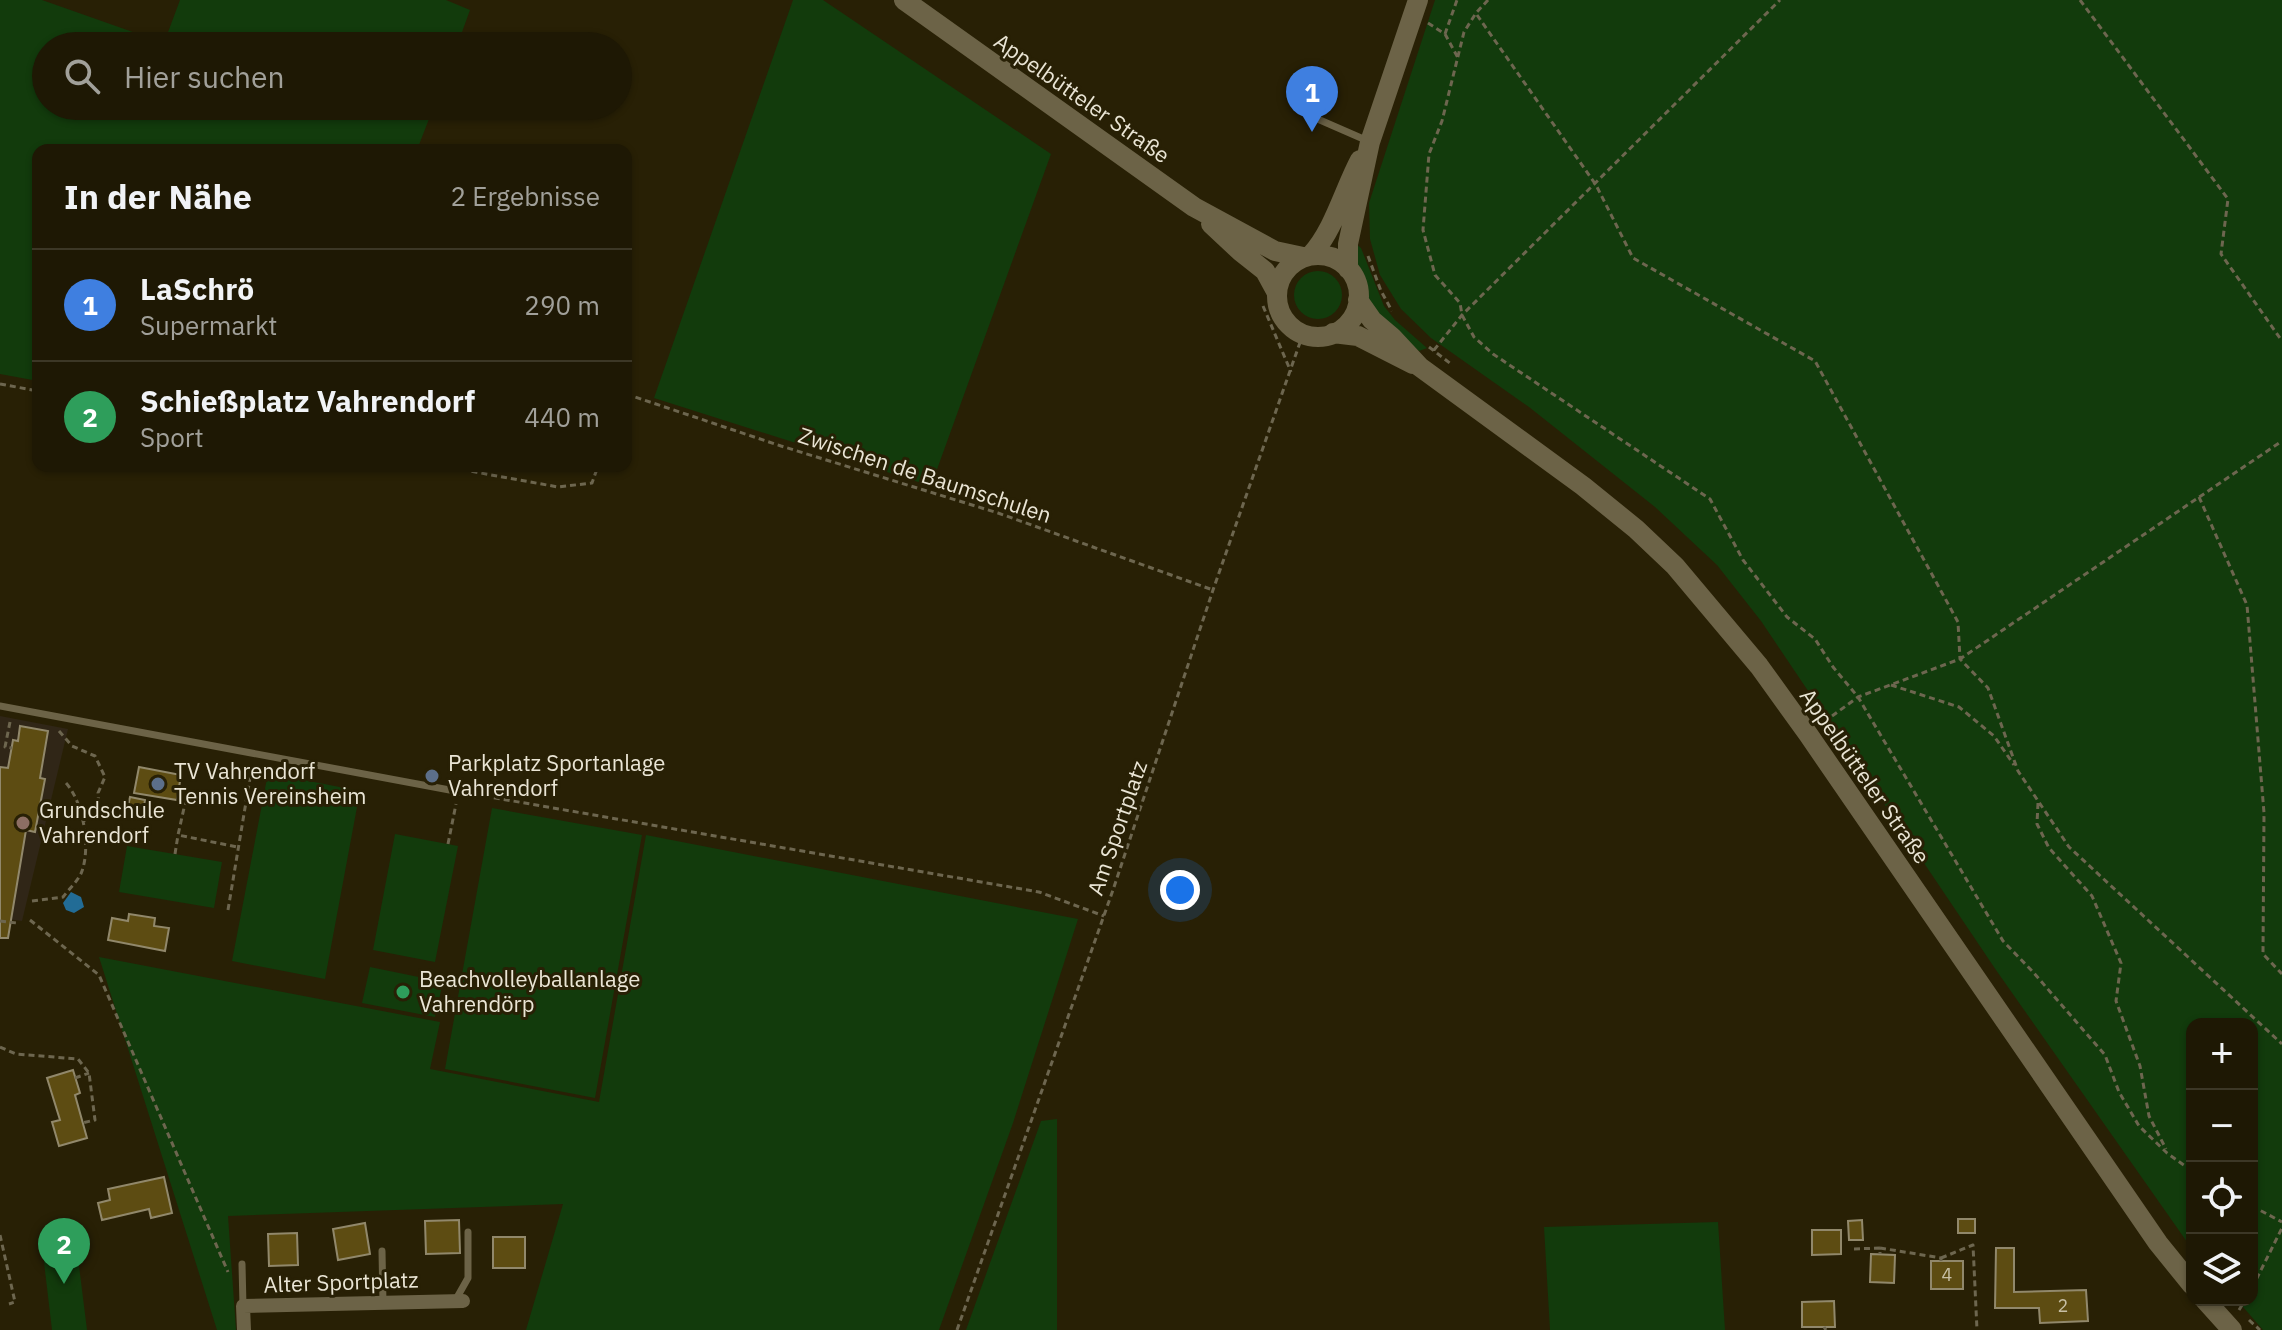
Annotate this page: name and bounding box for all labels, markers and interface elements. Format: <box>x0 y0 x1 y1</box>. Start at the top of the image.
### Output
street label: Appelbütteler Straße <box>989 26 1176 169</box>
search box <box>32 32 632 120</box>
icon: search <box>60 54 104 98</box>
text: Hier suchen <box>124 57 285 96</box>
pin: 1 <box>1286 66 1338 132</box>
text: In der Nähe <box>64 174 252 218</box>
text: 2 Ergebnisse <box>451 179 600 213</box>
text: LaSchrö <box>140 269 254 308</box>
text: 1 <box>82 288 98 322</box>
text: 290 m <box>524 288 600 322</box>
text: Supermarkt <box>140 308 277 342</box>
text: Schießplatz Vahrendorf <box>140 381 475 420</box>
text: 2 <box>82 400 98 434</box>
text: 440 m <box>524 400 600 434</box>
text: Sport <box>140 420 204 454</box>
street label: Zwischen de Baumschulen <box>795 420 1055 529</box>
street label: Appelbütteler Straße <box>1794 682 1937 869</box>
place label: Parkplatz Sportanlage Vahrendorf <box>448 748 665 802</box>
place label: TV Vahrendorf Tennis Vereinsheim <box>174 756 366 810</box>
street label: Am Sportplatz <box>1080 757 1153 899</box>
marker: Parkplatz Sportanlage Vahrendorf <box>423 767 441 785</box>
marker: TV Vahrendorf Tennis Vereinsheim <box>149 775 167 793</box>
place label: Grundschule Vahrendorf <box>39 795 165 849</box>
marker: Grundschule Vahrendorf <box>14 814 32 832</box>
your location <box>1160 870 1200 910</box>
place label: Beachvolleyballanlage Vahrendörp <box>419 964 640 1018</box>
marker: Beachvolleyballanlage Vahrendörp <box>394 983 412 1001</box>
map controls <box>2186 1018 2258 1306</box>
button: + <box>2186 1018 2258 1090</box>
button: − <box>2186 1090 2258 1162</box>
button: locate <box>2186 1162 2258 1234</box>
pin: 2 <box>38 1218 90 1284</box>
button: layers <box>2186 1234 2258 1306</box>
house number: 4 <box>1942 1263 1953 1286</box>
street label: Alter Sportplatz <box>263 1264 419 1299</box>
house number: 2 <box>2058 1294 2068 1317</box>

